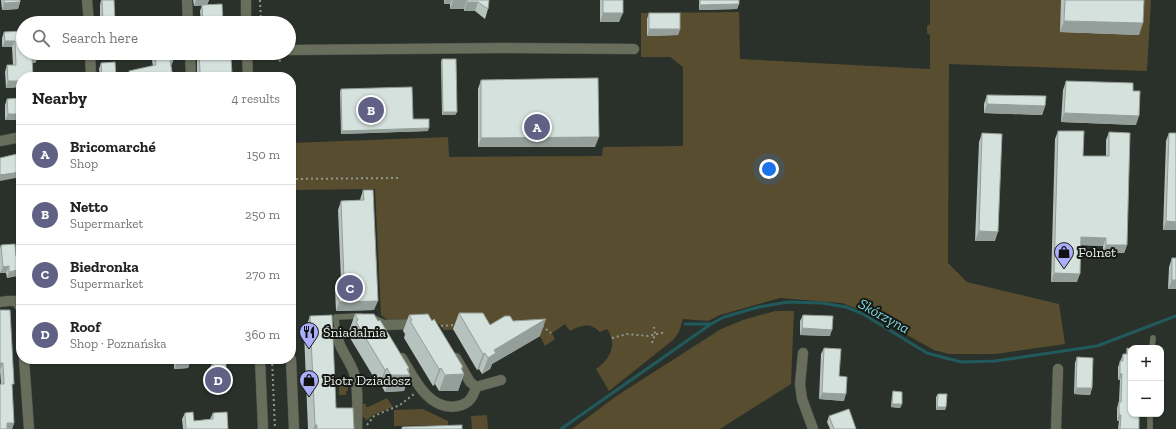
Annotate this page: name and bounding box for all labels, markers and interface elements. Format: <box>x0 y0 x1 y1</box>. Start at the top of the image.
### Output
search box <box>16 16 296 60</box>
icon: search <box>30 27 52 49</box>
text: Search here <box>62 29 138 47</box>
text: Nearby <box>32 88 87 108</box>
text: 4 results <box>232 91 280 106</box>
pin: B <box>358 95 384 125</box>
pin: A <box>524 112 550 142</box>
text: Bricomarché <box>70 138 156 156</box>
text: A <box>41 147 49 162</box>
text: 150 m <box>247 147 280 162</box>
text: Shop <box>70 156 98 171</box>
your location <box>759 159 779 179</box>
text: Netto <box>70 198 108 216</box>
text: B <box>41 207 49 222</box>
text: 250 m <box>245 207 280 222</box>
text: Supermarket <box>70 216 143 231</box>
shop icon: Folnet <box>1053 241 1075 269</box>
place label: Folnet <box>1078 244 1117 261</box>
text: Biedronka <box>70 258 139 276</box>
text: C <box>41 267 49 282</box>
text: 270 m <box>246 267 280 282</box>
pin: C <box>337 273 363 303</box>
text: Supermarket <box>70 276 143 291</box>
water label: Skórzyna <box>855 295 913 337</box>
text: Roof <box>70 318 100 336</box>
restaurant icon: Śniadalnia <box>298 321 320 349</box>
place label: Śniadalnia <box>323 324 386 341</box>
text: D <box>40 327 50 342</box>
text: 360 m <box>245 327 280 342</box>
text: Shop · Poznańska <box>70 336 167 351</box>
map controls <box>1128 345 1164 417</box>
button: + <box>1128 345 1164 381</box>
pin: D <box>205 365 231 395</box>
shop icon: Piotr Dziadosz <box>298 369 320 397</box>
place label: Piotr Dziadosz <box>323 372 411 389</box>
button: − <box>1128 381 1164 417</box>

